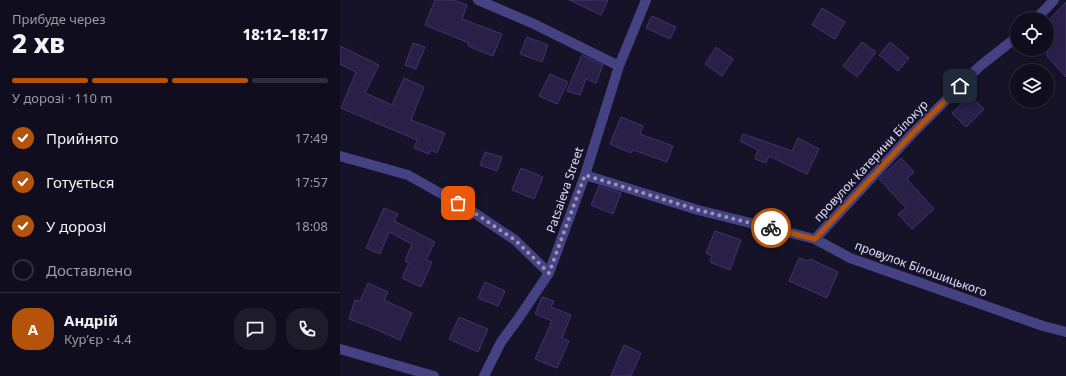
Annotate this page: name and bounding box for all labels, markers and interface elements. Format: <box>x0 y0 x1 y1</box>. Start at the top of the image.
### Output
text: Прибуде через <box>12 10 106 28</box>
map controls <box>1010 12 1054 108</box>
button: locate <box>1010 12 1054 56</box>
text: 18:12–18:17 <box>243 24 328 44</box>
text: 2 хв <box>12 25 65 61</box>
button: layers <box>1010 64 1054 108</box>
pin <box>943 69 977 103</box>
icon: home <box>949 75 971 97</box>
text: У дорозі · 110 m <box>12 89 112 107</box>
street label: провулок Катерини Білокур <box>810 96 932 225</box>
icon: check <box>12 127 34 149</box>
text: Прийнято <box>46 128 118 148</box>
text: 17:49 <box>295 129 328 147</box>
street label: Patsaieva Street <box>542 144 587 235</box>
icon: check <box>12 171 34 193</box>
text: Готується <box>46 172 114 192</box>
text: 17:57 <box>295 173 328 191</box>
pin <box>441 186 475 220</box>
icon: bag <box>447 192 469 214</box>
courier <box>751 208 791 248</box>
icon: check <box>12 215 34 237</box>
text: У дорозі <box>46 216 106 236</box>
text: 18:08 <box>295 217 328 235</box>
icon: bike <box>760 217 782 239</box>
street label: провулок Білошицького <box>853 237 990 300</box>
text: Доставлено <box>46 260 132 280</box>
button: chat <box>234 308 276 350</box>
button: phone <box>286 308 328 350</box>
text: Андрій <box>64 310 118 330</box>
text: А <box>28 319 38 339</box>
text: Кур’єр · 4.4 <box>64 330 132 348</box>

